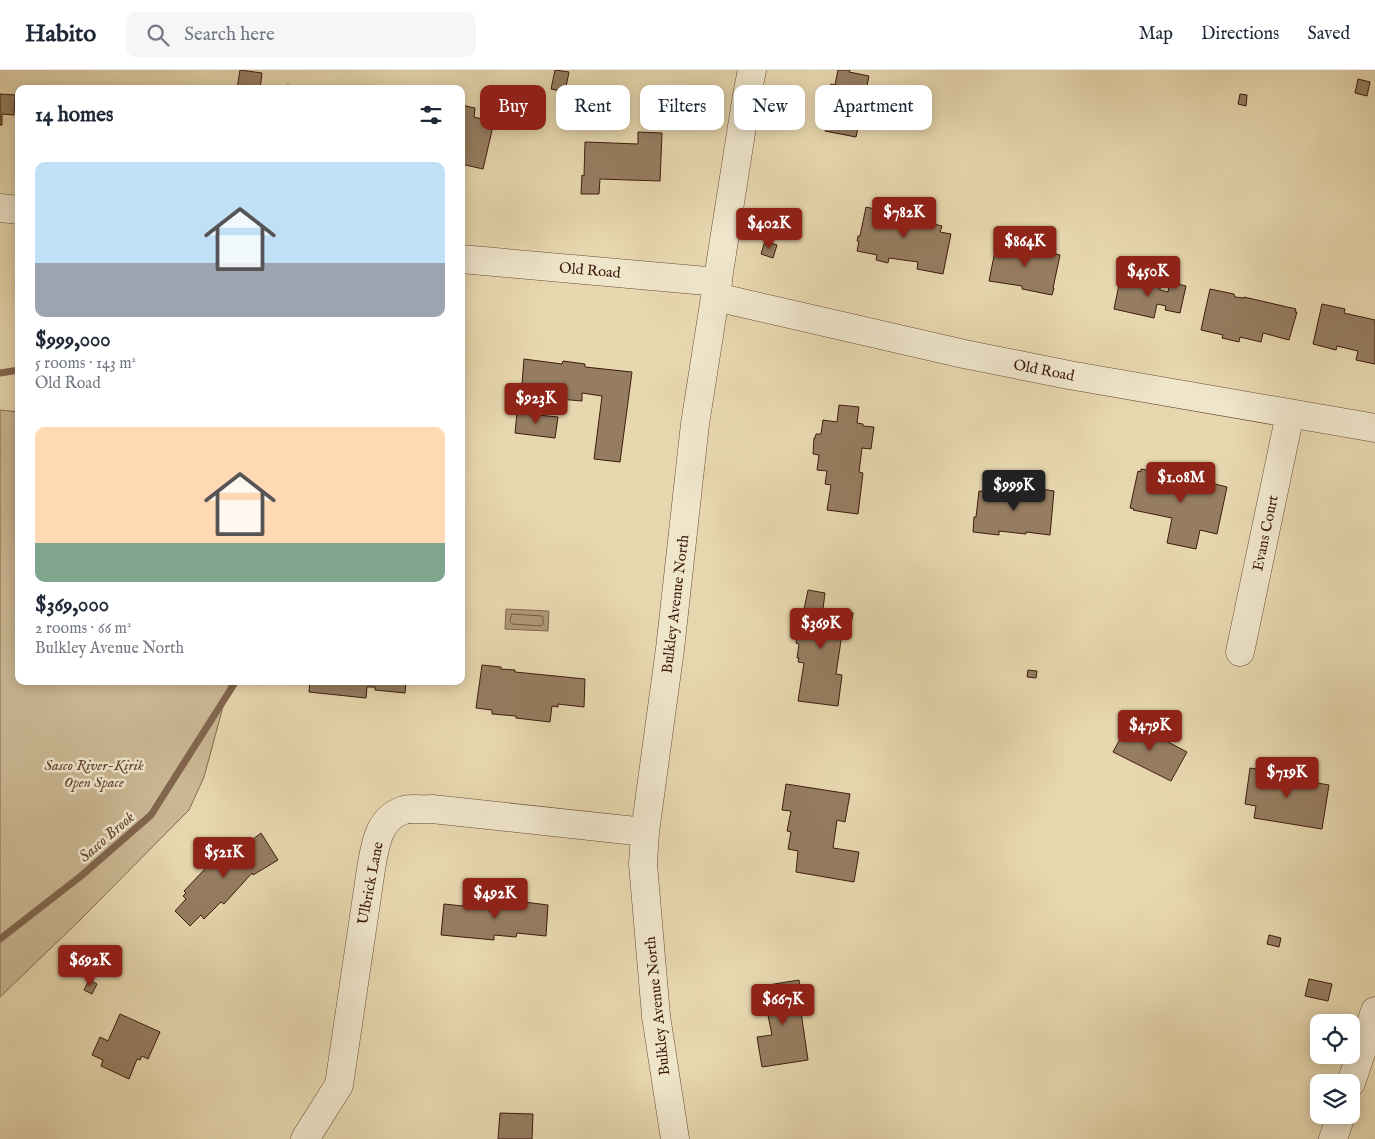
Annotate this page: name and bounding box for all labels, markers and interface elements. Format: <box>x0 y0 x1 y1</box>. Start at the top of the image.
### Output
search box <box>126 12 476 57</box>
text: Habito <box>25 19 96 50</box>
icon: search <box>144 21 172 49</box>
text: Search here <box>184 23 275 47</box>
text: Map <box>1139 23 1173 46</box>
text: Directions <box>1201 23 1279 46</box>
text: Saved <box>1307 23 1350 46</box>
chip: Buy <box>480 85 546 130</box>
chip: Rent <box>556 85 630 130</box>
chip: Filters <box>640 85 724 130</box>
chip: New <box>734 85 805 130</box>
chip: Apartment <box>815 85 932 130</box>
icon: filters <box>417 101 445 129</box>
text: 14 homes <box>35 102 113 129</box>
icon: home <box>195 194 285 284</box>
pin: $782K <box>869 196 939 239</box>
text: $782K <box>883 203 925 223</box>
pin: $402K <box>734 208 804 250</box>
text: $402K <box>747 214 791 234</box>
pin: $864K <box>990 226 1060 268</box>
text: $864K <box>1004 232 1046 252</box>
pin: $450K <box>1113 256 1183 298</box>
street label: Old Road <box>558 258 622 283</box>
text: $450K <box>1127 262 1169 282</box>
text: $999,000 <box>35 327 111 354</box>
text: 5 rooms · 143 m² <box>35 354 136 374</box>
street label: Old Road <box>1012 355 1077 386</box>
text: Old Road <box>35 374 101 394</box>
pin: $923K <box>501 382 571 425</box>
text: $923K <box>516 389 556 409</box>
icon: home <box>195 459 285 549</box>
pin: $1.08M <box>1140 462 1222 504</box>
text: $1.08M <box>1157 468 1205 488</box>
pin: $999K <box>979 470 1049 512</box>
text: $999K <box>993 476 1035 496</box>
street label: Evans Court <box>1248 493 1283 573</box>
street label: Bulkley Avenue North <box>658 534 693 675</box>
text: $369,000 <box>35 592 109 619</box>
pin: $369K <box>786 608 856 650</box>
text: $369K <box>801 614 841 634</box>
text: 2 rooms · 66 m² <box>35 619 131 639</box>
text: Bulkley Avenue North <box>35 639 184 659</box>
pin: $479K <box>1115 710 1185 752</box>
text: $479K <box>1129 716 1171 736</box>
park label: Sasco River-Kirik Open Space <box>44 756 144 792</box>
pin: $719K <box>1252 756 1322 799</box>
text: $719K <box>1267 763 1307 783</box>
water label: Sasco Brook <box>75 807 140 867</box>
pin: $521K <box>189 836 259 879</box>
street label: Ulbrick Lane <box>353 840 388 926</box>
text: $521K <box>204 843 244 863</box>
pin: $492K <box>460 878 530 920</box>
text: $492K <box>474 884 516 904</box>
street label: Bulkley Avenue North <box>641 935 674 1076</box>
pin: $692K <box>55 944 125 987</box>
text: $692K <box>69 951 111 971</box>
pin: $667K <box>748 984 818 1026</box>
text: $667K <box>762 990 804 1010</box>
map controls <box>1310 1014 1360 1124</box>
button: locate <box>1310 1014 1360 1064</box>
button: layers <box>1310 1074 1360 1124</box>

